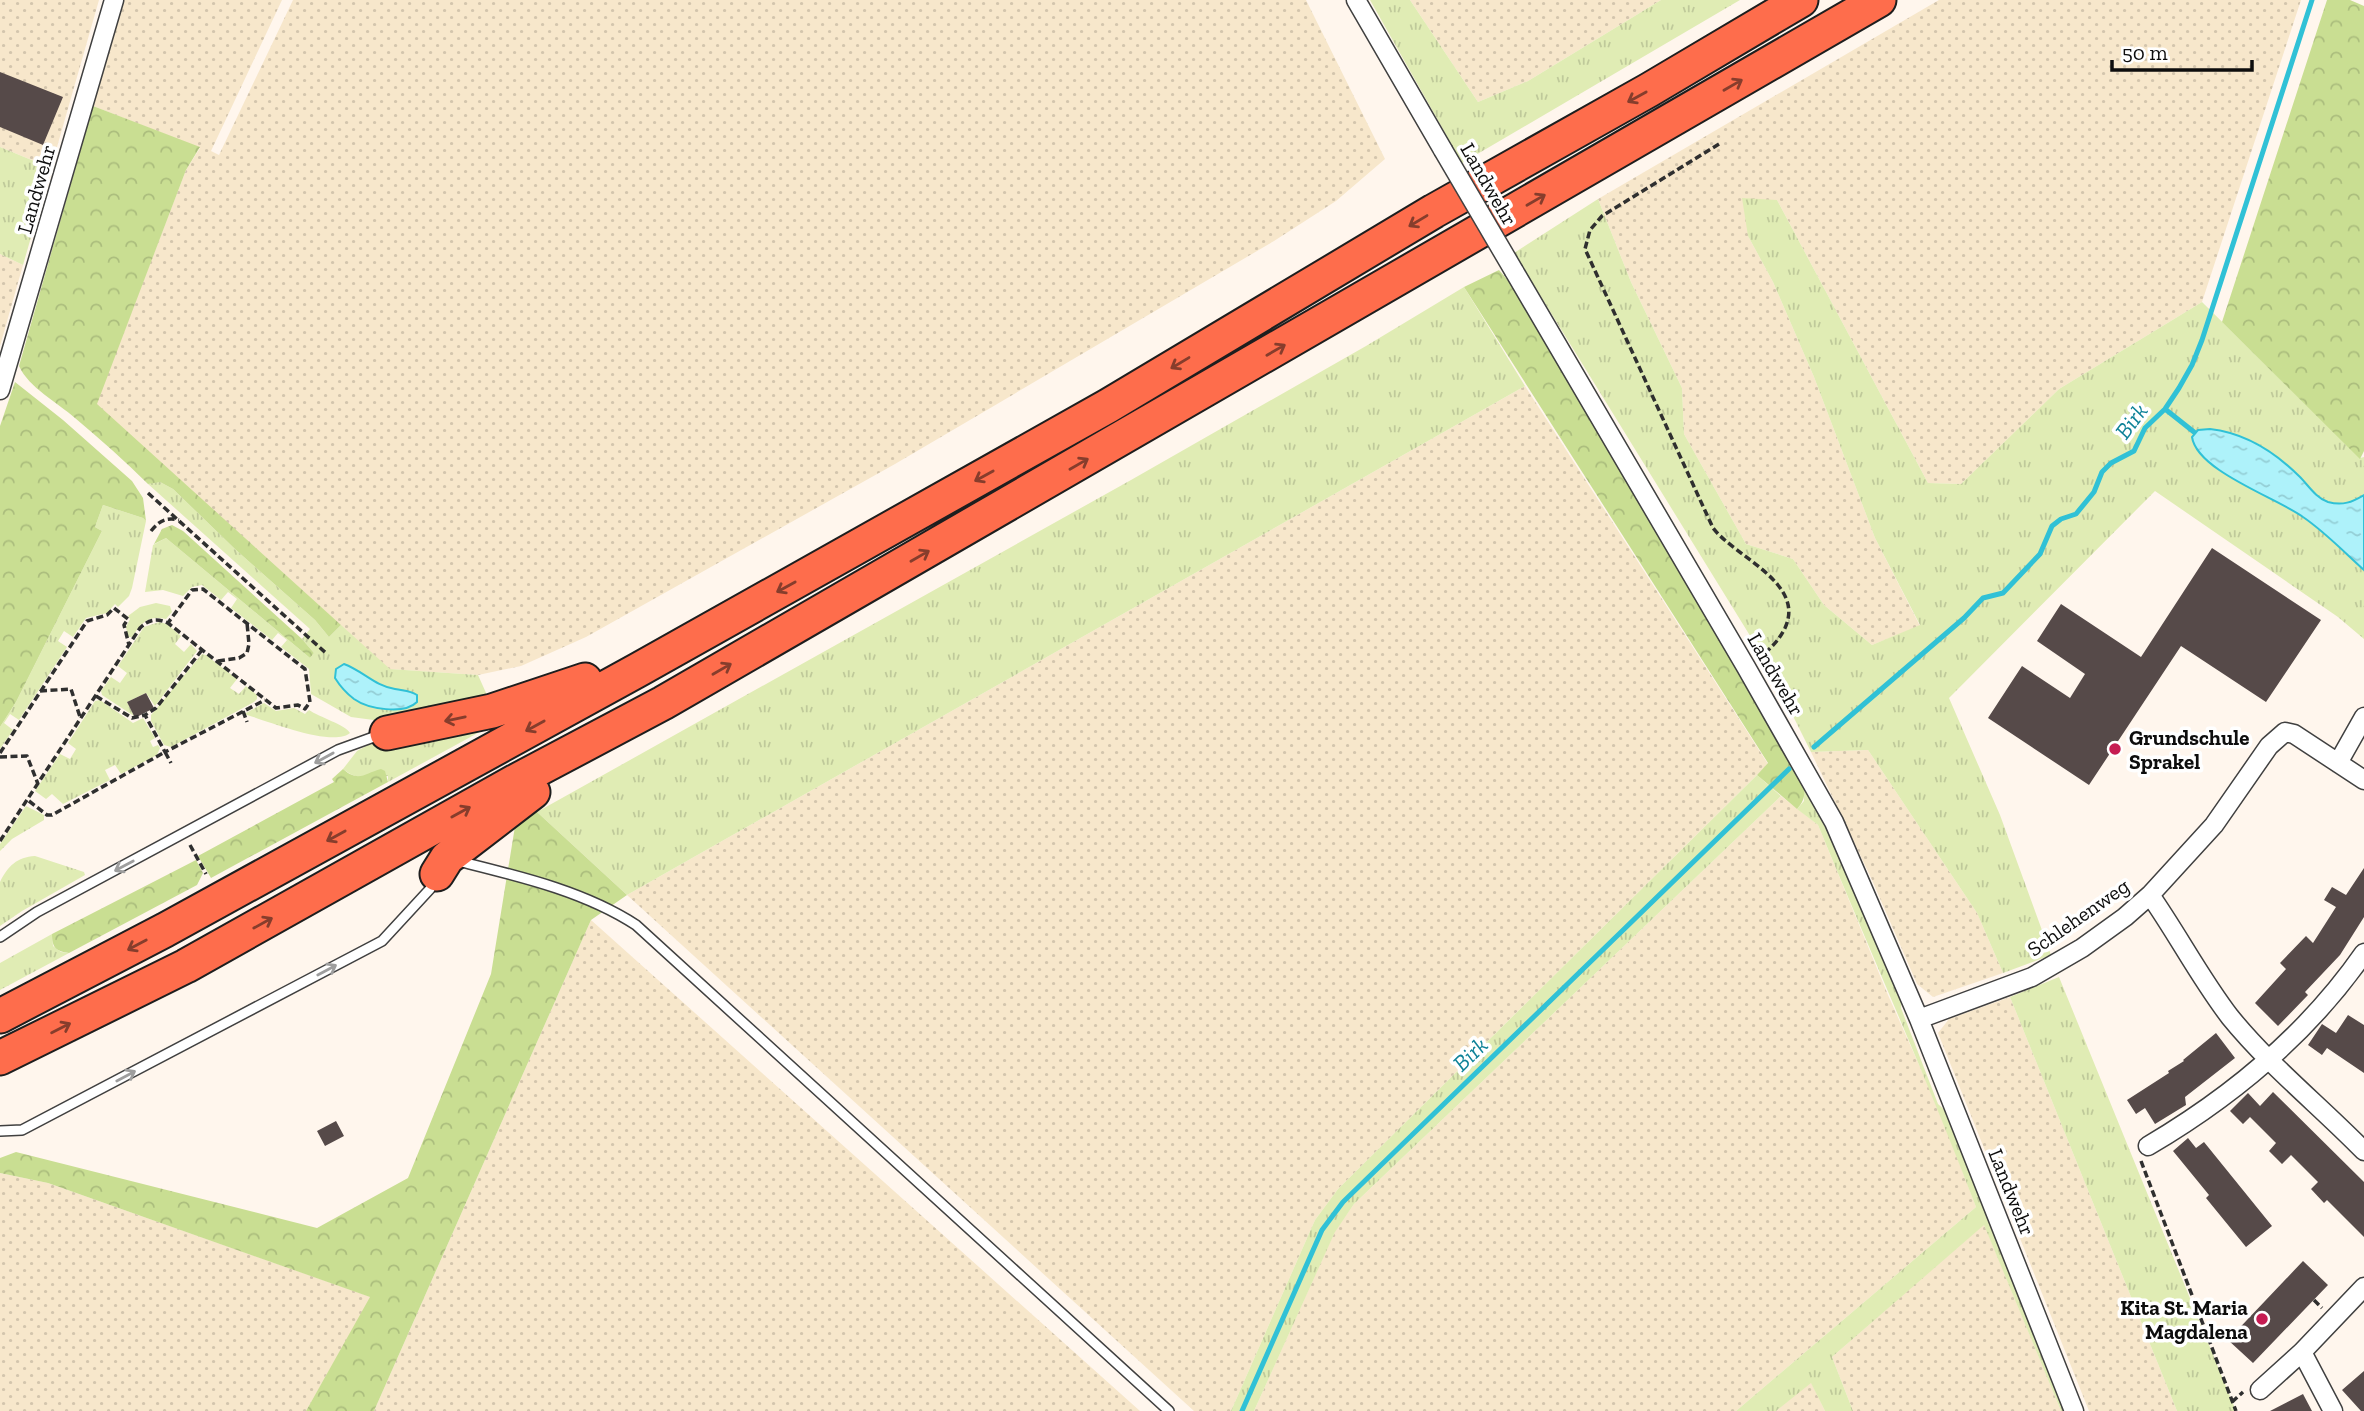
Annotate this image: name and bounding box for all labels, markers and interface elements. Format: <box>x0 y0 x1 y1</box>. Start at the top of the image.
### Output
scale bar <box>2112 28 2252 72</box>
text: 50 m <box>2122 40 2168 65</box>
one-way arrow <box>1723 78 1743 92</box>
one-way arrow <box>1627 91 1648 104</box>
street label: Landwehr <box>1455 138 1523 230</box>
street label: Landwehr <box>11 142 61 236</box>
one-way arrow <box>1526 193 1546 207</box>
one-way arrow <box>1408 214 1428 228</box>
one-way arrow <box>1265 343 1285 357</box>
one-way arrow <box>1171 356 1191 370</box>
water label: Birk <box>2109 398 2153 444</box>
one-way arrow <box>1068 457 1088 471</box>
one-way arrow <box>975 469 995 483</box>
one-way arrow <box>909 549 929 563</box>
one-way arrow <box>776 581 797 594</box>
street label: Landwehr <box>1742 628 1810 720</box>
one-way arrow <box>712 662 732 676</box>
one-way arrow <box>444 713 467 727</box>
one-way arrow <box>526 719 546 733</box>
place label: Grundschule Sprakel <box>2129 725 2249 774</box>
marker: Grundschule Sprakel <box>2107 741 2123 757</box>
one-way arrow <box>314 752 335 765</box>
one-way arrow <box>451 804 471 818</box>
one-way arrow <box>326 830 347 843</box>
one-way arrow <box>114 860 135 873</box>
street label: Schlehenweg <box>2022 872 2134 961</box>
one-way arrow <box>252 916 272 930</box>
one-way arrow <box>127 938 147 952</box>
one-way arrow <box>317 962 337 976</box>
one-way arrow <box>50 1020 71 1034</box>
water label: Birk <box>1447 1031 1493 1077</box>
one-way arrow <box>115 1068 136 1082</box>
street label: Landwehr <box>1983 1145 2041 1239</box>
place label: Kita St. Maria Magdalena <box>2120 1295 2248 1344</box>
marker: Kita St. Maria Magdalena <box>2254 1311 2270 1327</box>

